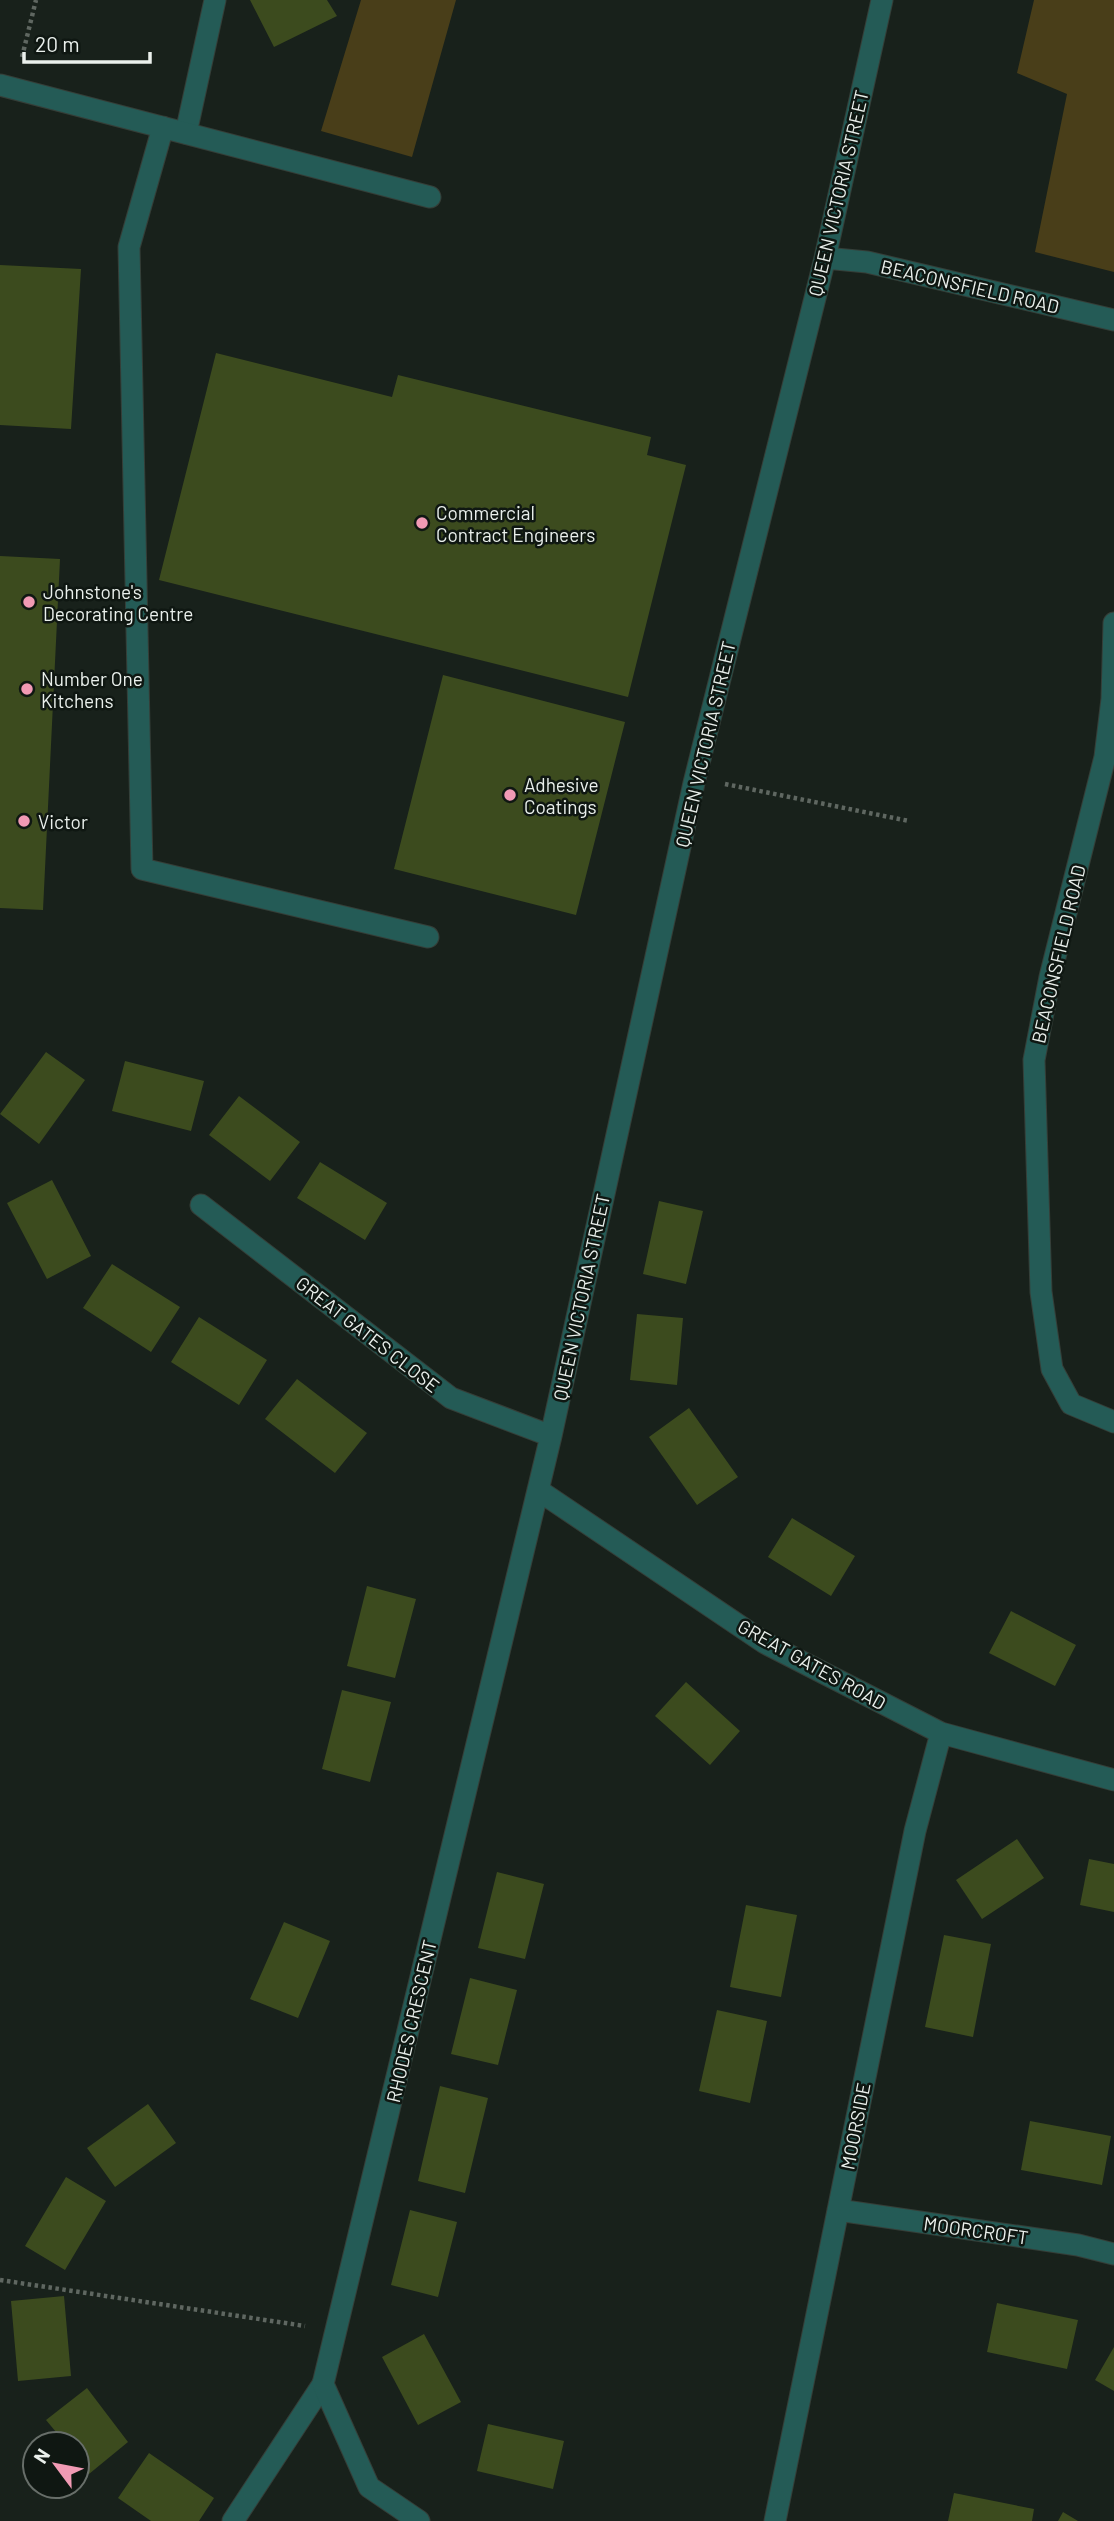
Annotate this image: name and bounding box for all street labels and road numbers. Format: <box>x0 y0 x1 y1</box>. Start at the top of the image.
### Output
street label: QUEEN VICTORIA STREET <box>803 88 873 298</box>
street label: BEACONSFIELD ROAD <box>879 254 1061 318</box>
street label: QUEEN VICTORIA STREET <box>670 639 740 849</box>
street label: BEACONSFIELD ROAD <box>1026 863 1090 1045</box>
street label: QUEEN VICTORIA STREET <box>548 1191 614 1403</box>
street label: GREAT GATES CLOSE <box>292 1271 444 1397</box>
street label: GREAT GATES ROAD <box>734 1614 890 1714</box>
street label: RHODES CRESCENT <box>381 1937 441 2105</box>
street label: MOORSIDE <box>835 2081 875 2171</box>
street label: MOORCROFT <box>922 2211 1030 2249</box>

